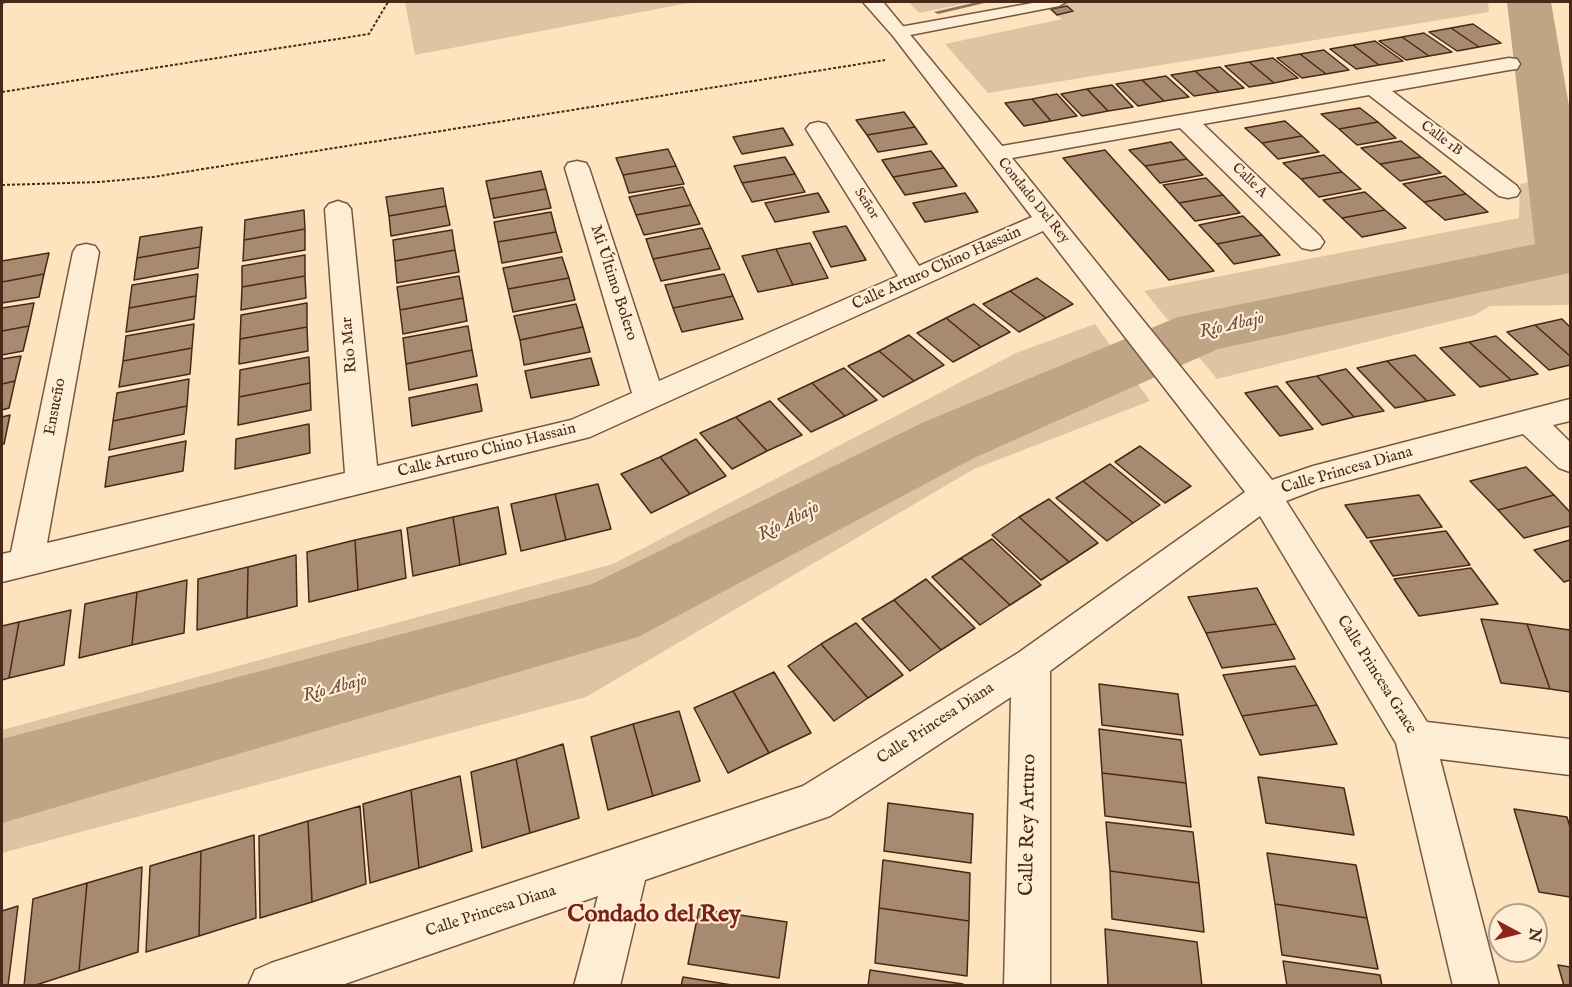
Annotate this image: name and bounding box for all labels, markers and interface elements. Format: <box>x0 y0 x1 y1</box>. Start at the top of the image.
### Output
street label: Calle 1B <box>1417 118 1465 160</box>
street label: Condado Del Rey <box>993 155 1073 247</box>
street label: Calle A <box>1228 160 1270 202</box>
street label: Señor <box>850 185 882 223</box>
street label: Mi Último Bolero <box>585 223 641 343</box>
street label: Calle Arturo Chino Hassain <box>850 223 1024 315</box>
water label: Río Abajo <box>1197 308 1267 344</box>
street label: Rio Mar <box>338 316 362 374</box>
street label: Ensueño <box>41 377 71 437</box>
street label: Calle Arturo Chino Hassain <box>396 420 578 482</box>
street label: Calle Princesa Diana <box>1279 443 1415 499</box>
water label: Río Abajo <box>755 497 823 547</box>
street label: Calle Princesa Grace <box>1332 612 1420 738</box>
water label: Río Abajo <box>300 670 370 708</box>
street label: Calle Princesa Diana <box>874 679 998 769</box>
street label: Calle Rey Arturo <box>1016 754 1042 896</box>
street label: Calle Princesa Diana <box>424 882 558 942</box>
district label: Condado del Rey <box>567 902 741 930</box>
north arrow <box>1488 903 1548 963</box>
text: N <box>1523 927 1545 943</box>

